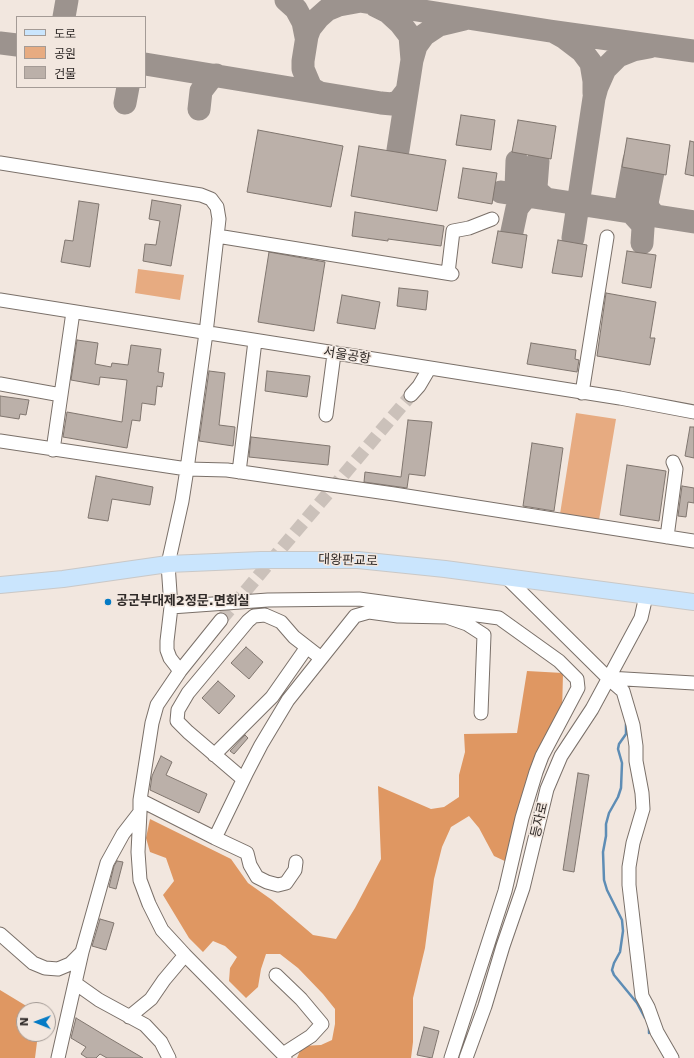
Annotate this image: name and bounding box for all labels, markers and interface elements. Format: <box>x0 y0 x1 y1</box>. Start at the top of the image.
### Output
legend <box>16 16 146 88</box>
text: 도로 <box>54 27 76 41</box>
text: 공원 <box>54 47 76 61</box>
text: 건물 <box>54 67 76 81</box>
street label: 서울공항 <box>322 345 372 367</box>
street label: 대왕판교로 <box>318 552 378 570</box>
place label: 공군부대제2정문.면회실 <box>116 594 250 610</box>
marker: 공군부대제2정문.면회실 <box>103 597 113 607</box>
street label: 등자로 <box>528 801 552 839</box>
north arrow <box>16 1002 56 1042</box>
text: N <box>18 1017 31 1027</box>

